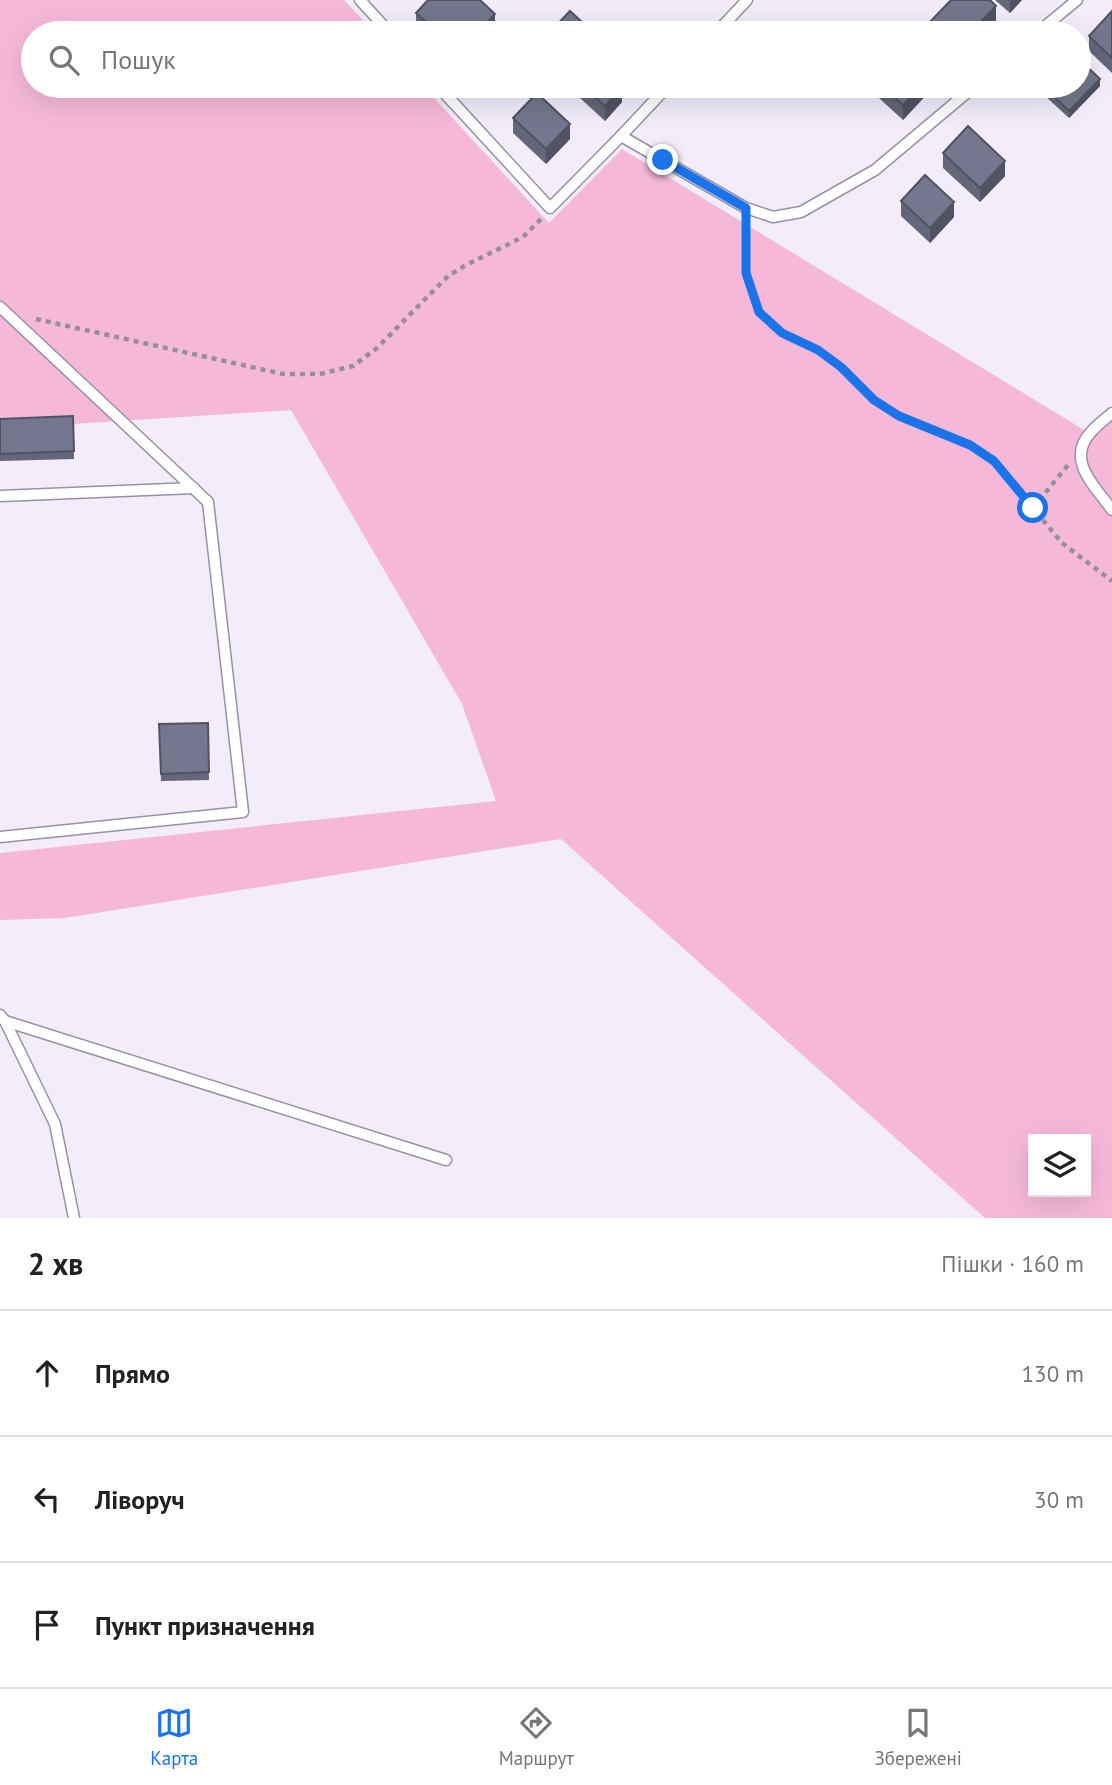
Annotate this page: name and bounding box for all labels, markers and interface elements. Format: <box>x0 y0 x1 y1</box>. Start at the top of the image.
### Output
search box <box>21 21 1091 98</box>
icon: search <box>45 41 83 79</box>
text: Пошук <box>101 43 176 76</box>
route end <box>647 144 678 175</box>
route start <box>1017 492 1048 523</box>
map controls <box>1028 1134 1091 1197</box>
button: layers <box>1028 1134 1091 1197</box>
text: 2 хв <box>28 1244 84 1283</box>
text: Пішки · 160 m <box>941 1249 1084 1278</box>
icon: ahead <box>28 1354 66 1392</box>
text: Прямо <box>95 1357 170 1390</box>
text: 130 m <box>1022 1359 1084 1388</box>
icon: left <box>28 1480 66 1518</box>
text: Ліворуч <box>95 1483 185 1516</box>
text: 30 m <box>1034 1485 1084 1514</box>
icon: arrive <box>28 1606 66 1644</box>
text: Пункт призначення <box>95 1609 315 1642</box>
tab: Карта <box>150 1704 198 1770</box>
tab: Маршрут <box>499 1704 574 1770</box>
tab: Збережені <box>874 1704 962 1770</box>

